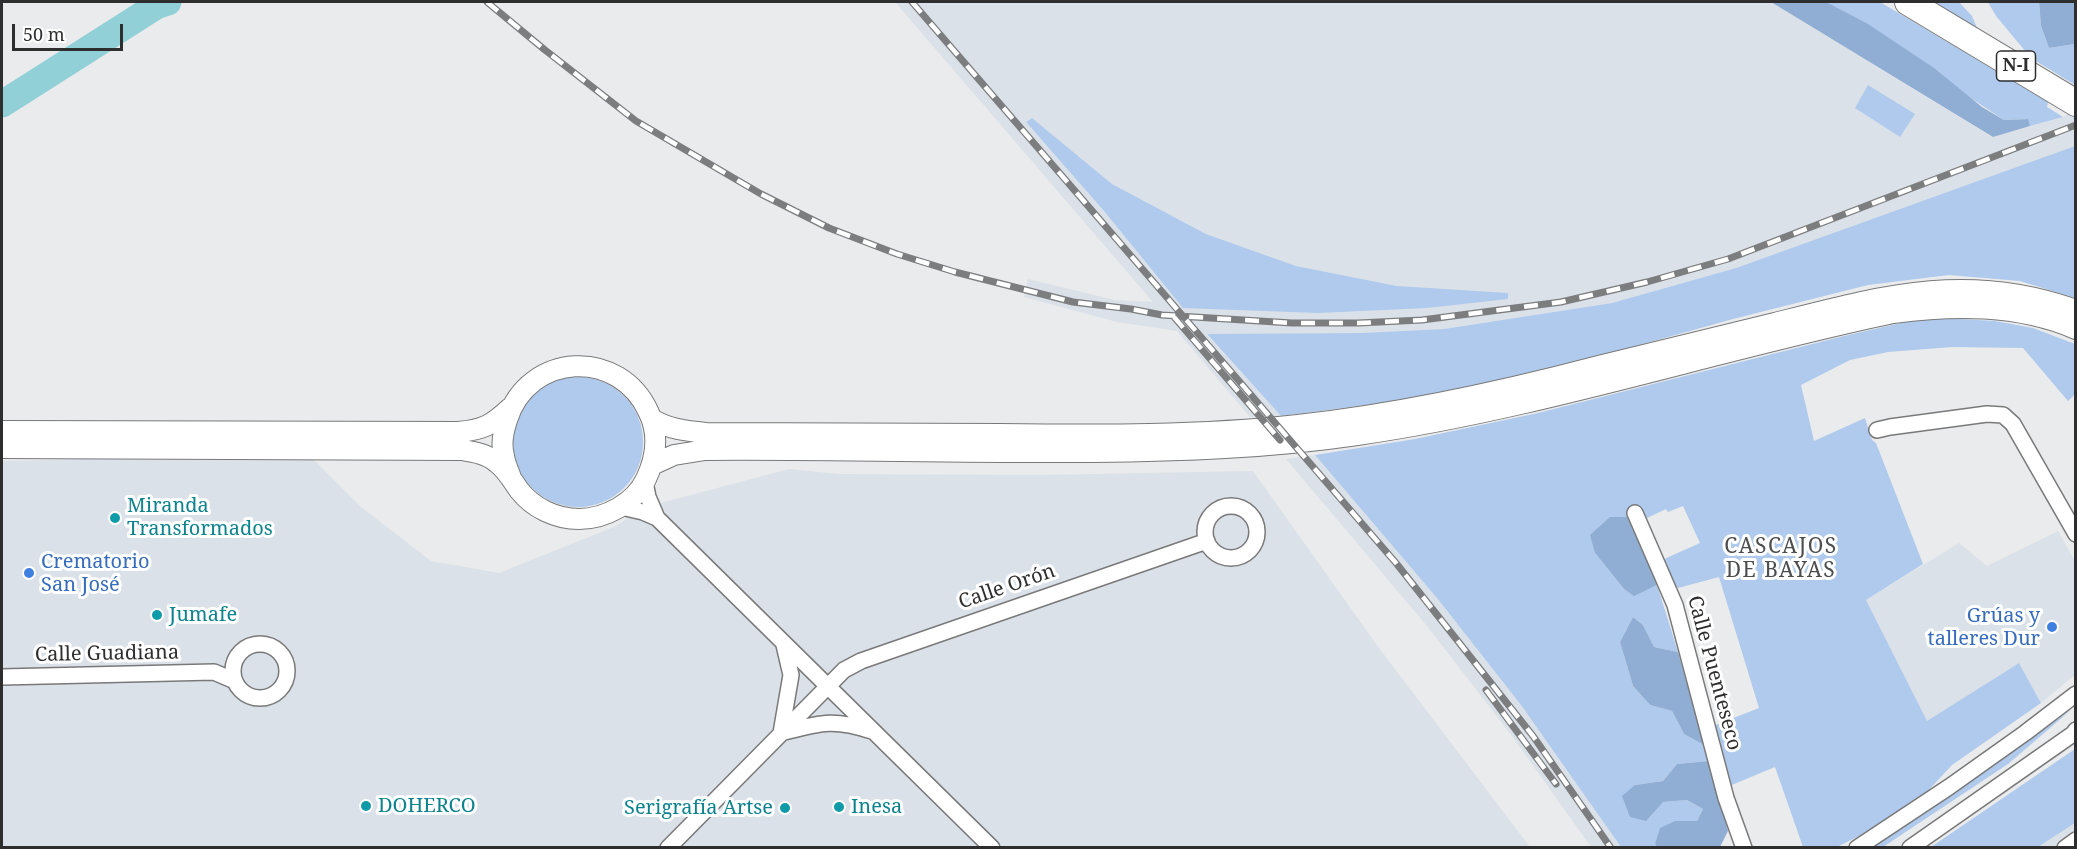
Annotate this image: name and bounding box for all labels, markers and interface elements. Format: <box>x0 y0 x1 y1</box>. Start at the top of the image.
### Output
scale bar <box>15 12 126 50</box>
text: 50 m <box>23 22 65 46</box>
road number: N-I <box>1996 51 2036 81</box>
place label: Miranda Transformados <box>127 494 273 541</box>
marker: Miranda Transformados <box>108 511 122 525</box>
district label: CASCAJOS DE BAYAS <box>1724 534 1838 584</box>
place label: Crematorio San José <box>41 550 149 597</box>
street label: Calle Orón <box>956 559 1058 615</box>
marker: Crematorio San José <box>22 566 36 580</box>
street label: Calle Puenteseco <box>1682 593 1746 753</box>
place label: Jumafe <box>169 603 237 627</box>
place label: Grúas y talleres Dur <box>1928 604 2040 651</box>
marker: Jumafe <box>150 608 164 622</box>
marker: Grúas y talleres Dur <box>2045 620 2059 634</box>
street label: Calle Guadiana <box>35 641 179 667</box>
place label: DOHERCO <box>378 794 476 818</box>
place label: Inesa <box>851 795 902 819</box>
place label: Serigrafía Artse <box>624 796 773 820</box>
marker: DOHERCO <box>359 799 373 813</box>
marker: Inesa <box>832 800 846 814</box>
marker: Serigrafía Artse <box>778 801 792 815</box>

